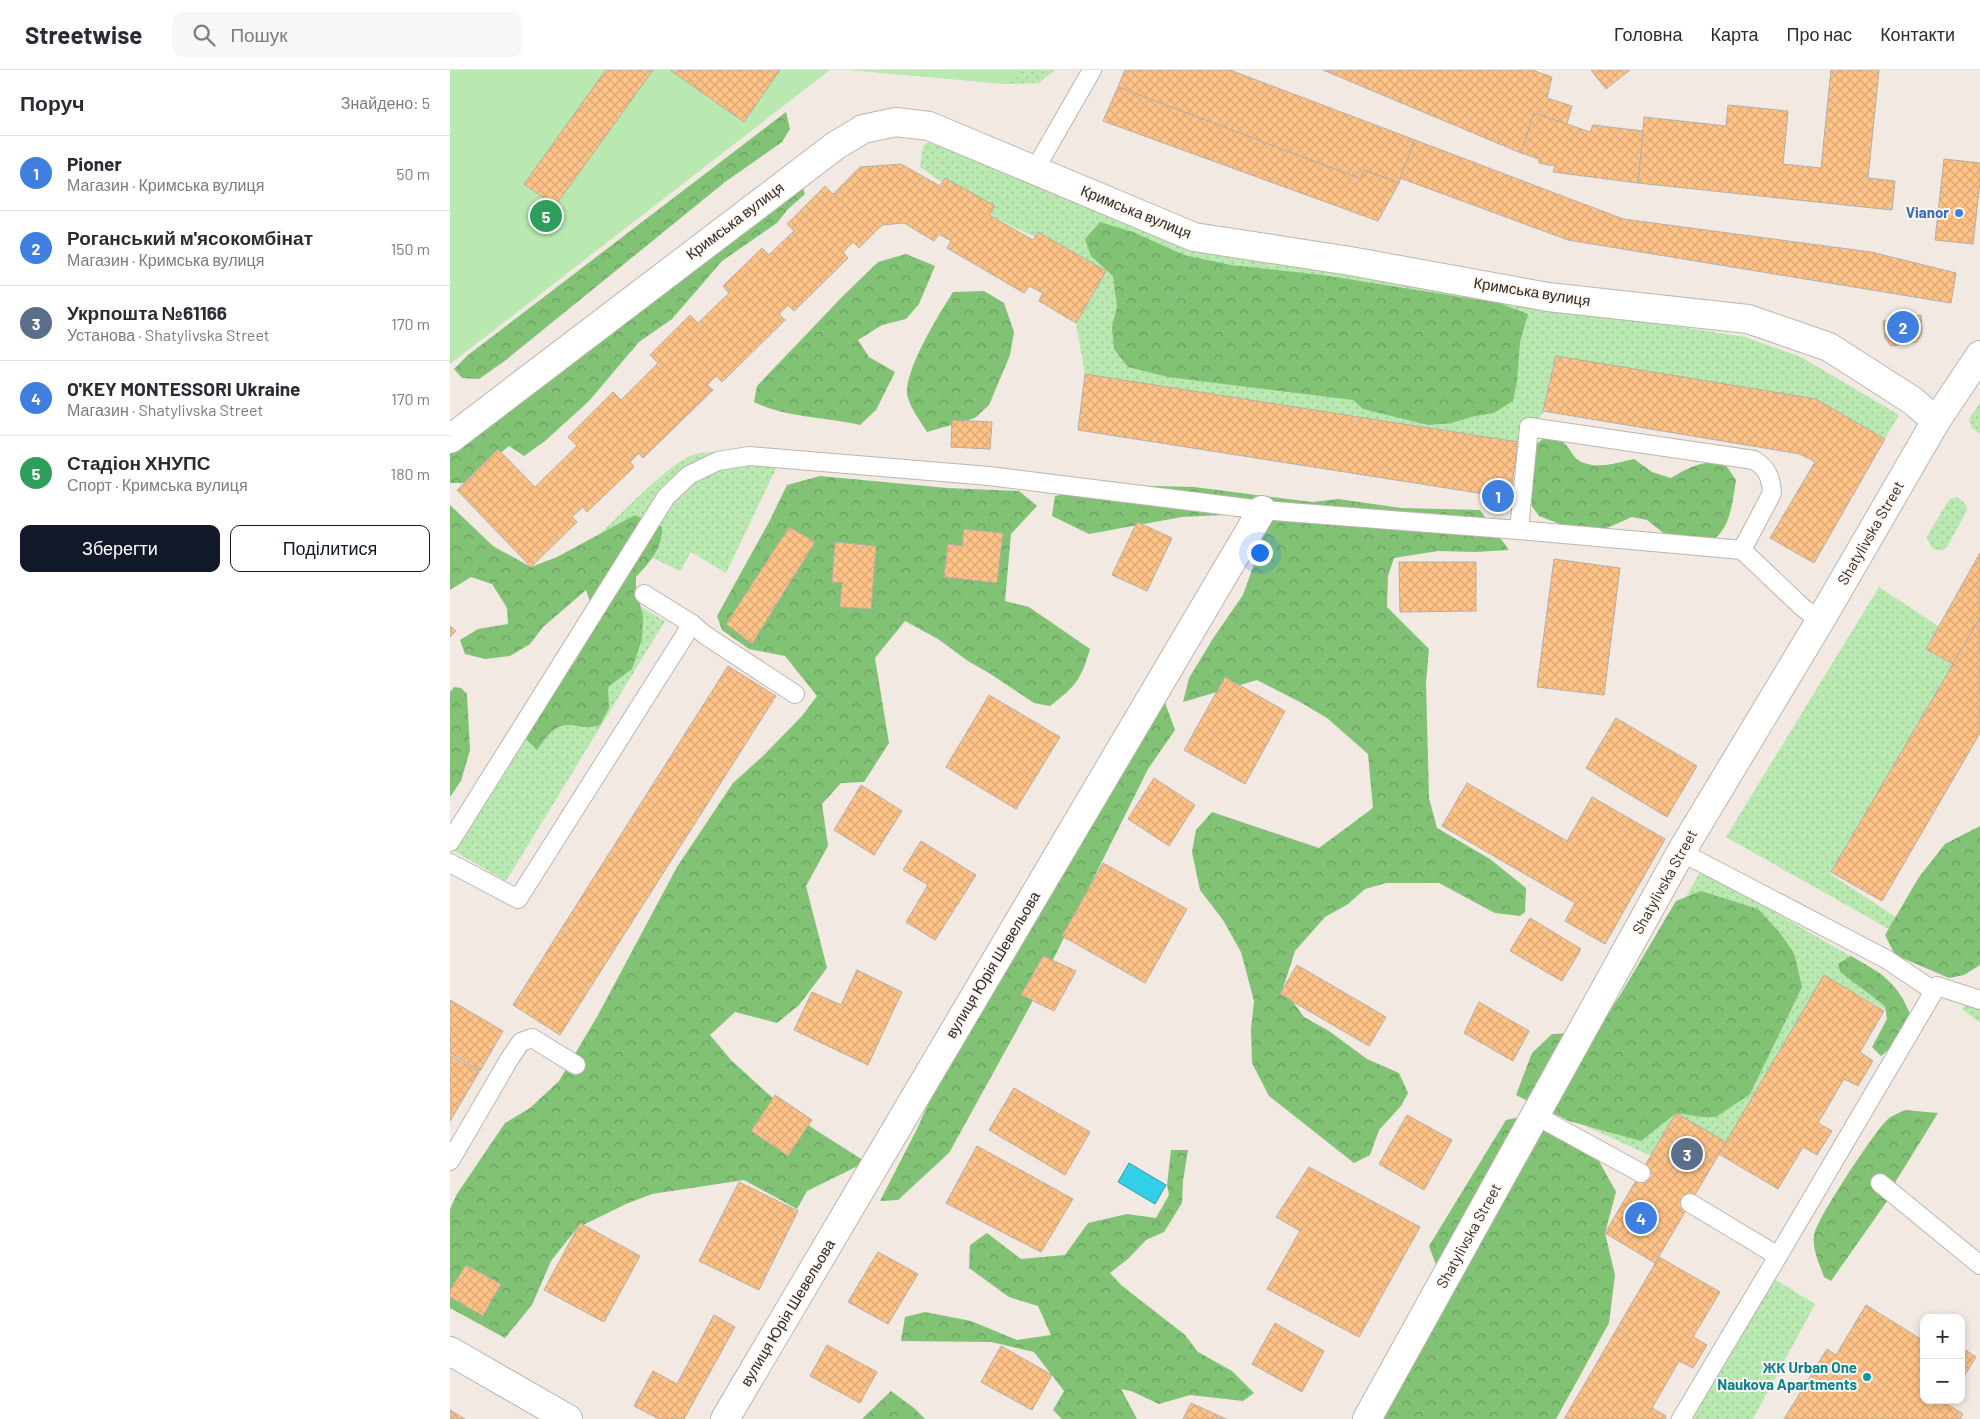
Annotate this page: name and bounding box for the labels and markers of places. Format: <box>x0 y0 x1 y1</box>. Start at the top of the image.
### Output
pin: 5 <box>530 197 562 235</box>
place label: Vianor <box>1906 203 1949 221</box>
marker: Vianor <box>1953 207 1965 219</box>
pin: 2 <box>1887 308 1919 346</box>
pin: 1 <box>1482 477 1514 515</box>
pin: 3 <box>1671 1135 1703 1173</box>
pin: 4 <box>1625 1199 1657 1237</box>
place label: ЖК Urban One Naukova Apartments <box>1717 1358 1857 1393</box>
marker: ЖК Urban One Naukova Apartments <box>1861 1371 1873 1383</box>

